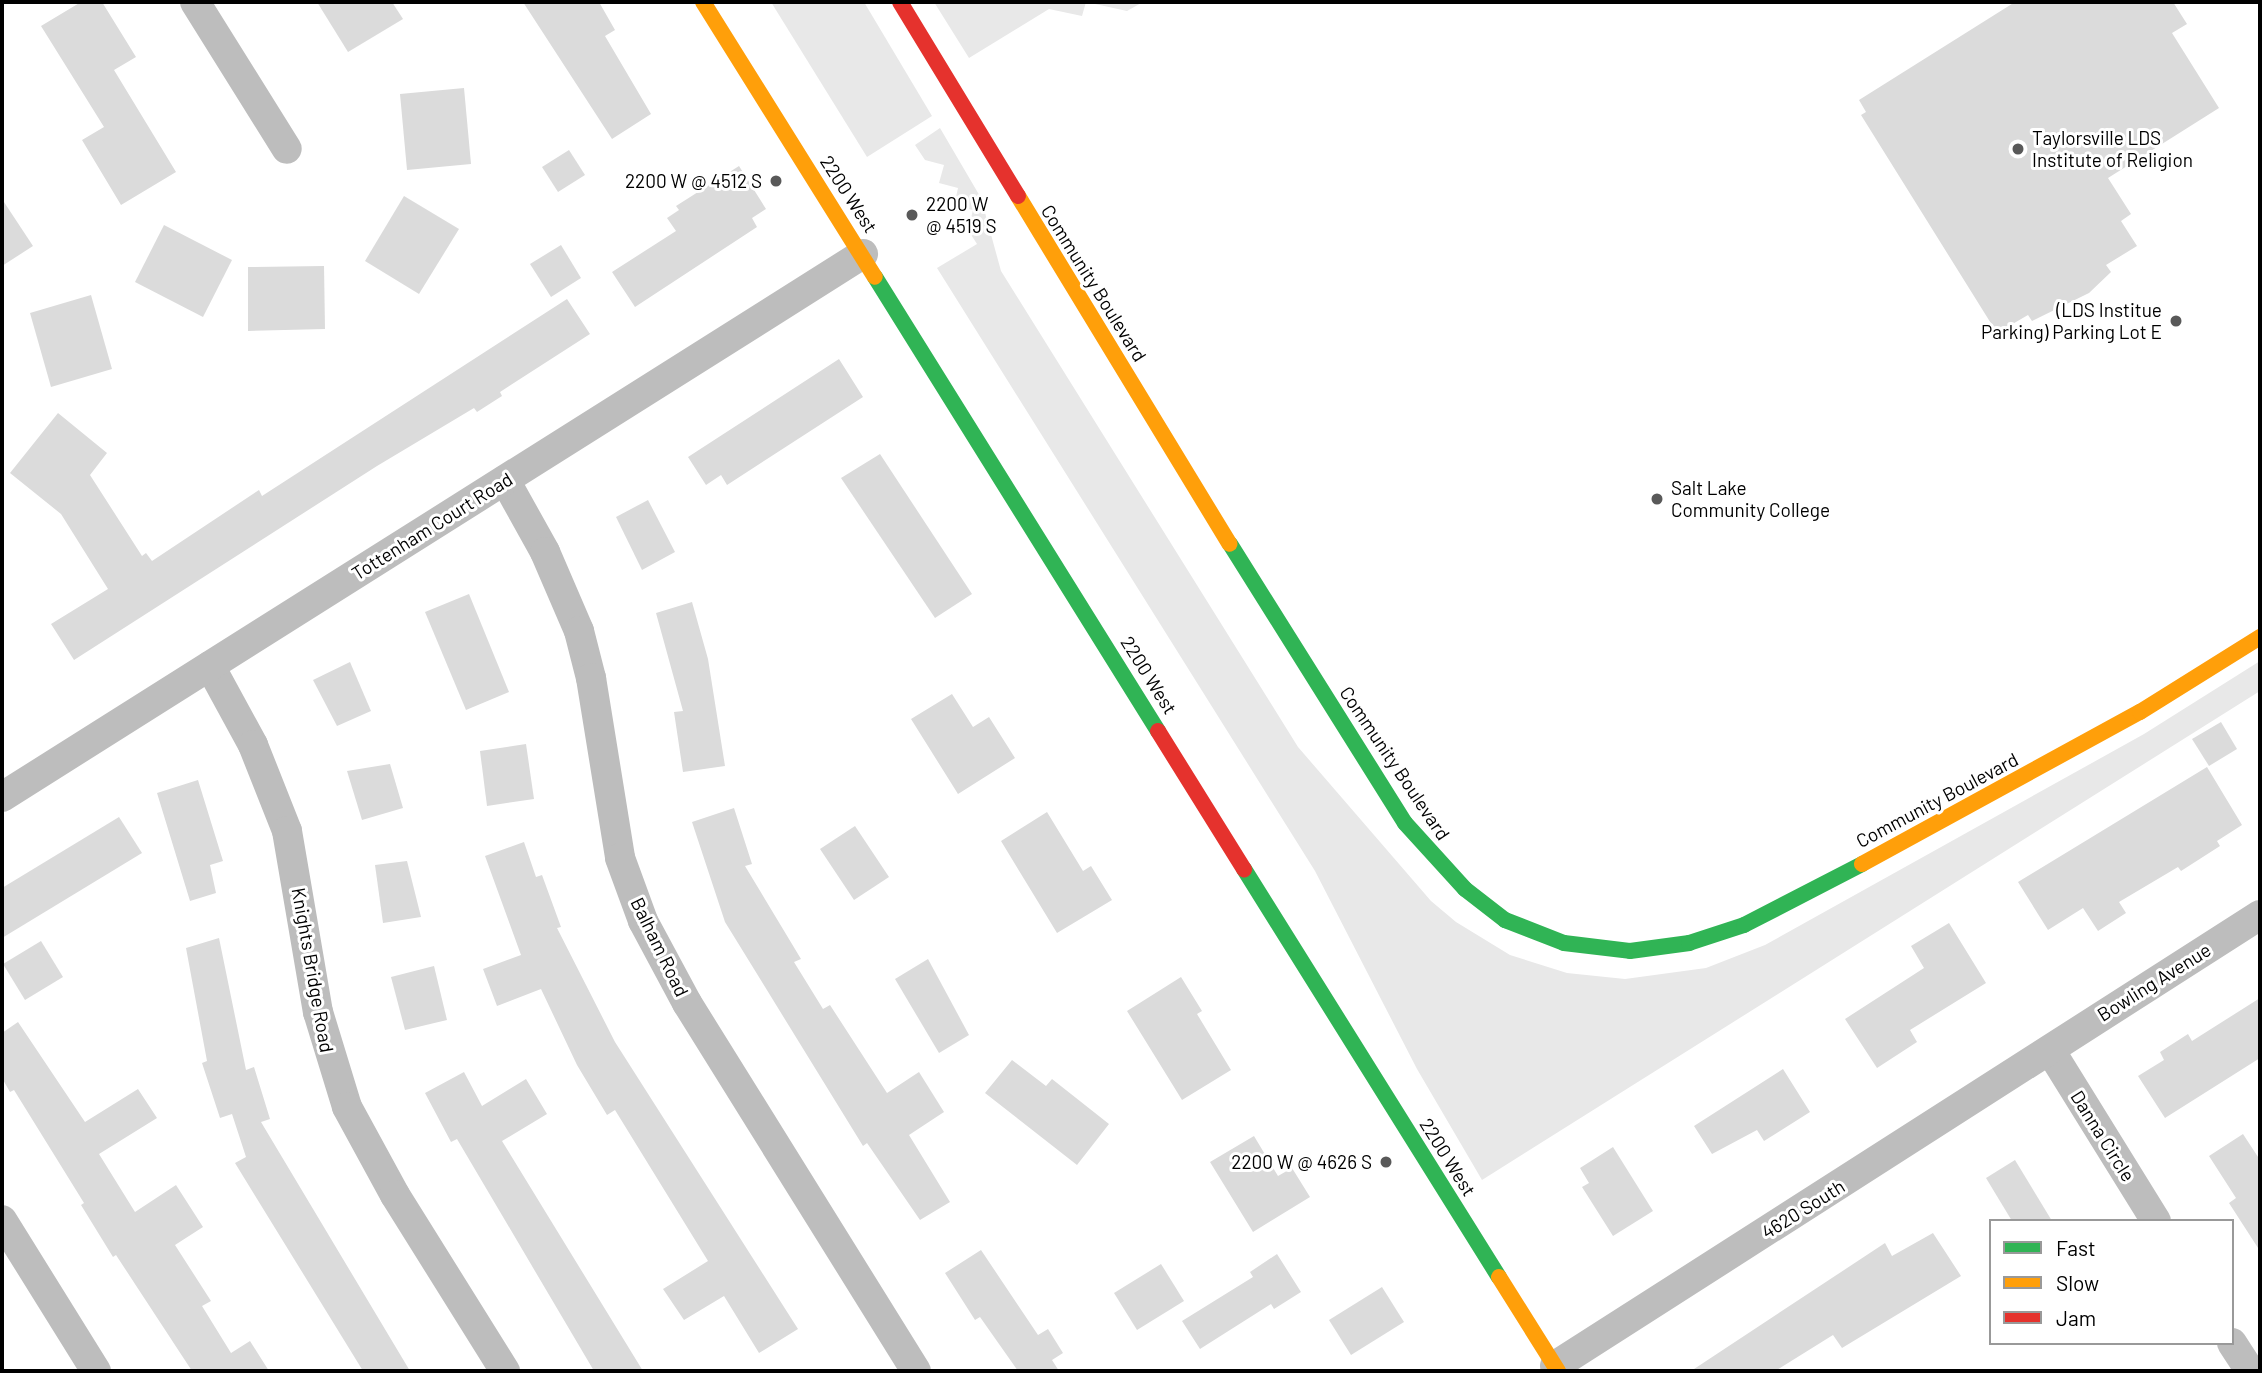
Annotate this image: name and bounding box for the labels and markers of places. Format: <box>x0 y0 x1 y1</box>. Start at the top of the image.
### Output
place label: Taylorsville LDS Institute of Religion <box>2032 127 2193 171</box>
marker: Taylorsville LDS Institute of Religion <box>2010 141 2026 157</box>
place label: 2200 W @ 4512 S <box>625 170 762 192</box>
marker: 2200 W @ 4512 S <box>768 173 784 189</box>
place label: 2200 W @ 4519 S <box>926 193 997 237</box>
marker: 2200 W @ 4519 S <box>904 207 920 223</box>
place label: (LDS Institue Parking) Parking Lot E <box>1981 299 2162 343</box>
marker: (LDS Institue Parking) Parking Lot E <box>2168 313 2184 329</box>
place label: Salt Lake Community College <box>1671 477 1830 521</box>
marker: Salt Lake Community College <box>1649 491 1665 507</box>
place label: 2200 W @ 4626 S <box>1231 1151 1372 1173</box>
marker: 2200 W @ 4626 S <box>1378 1154 1394 1170</box>

